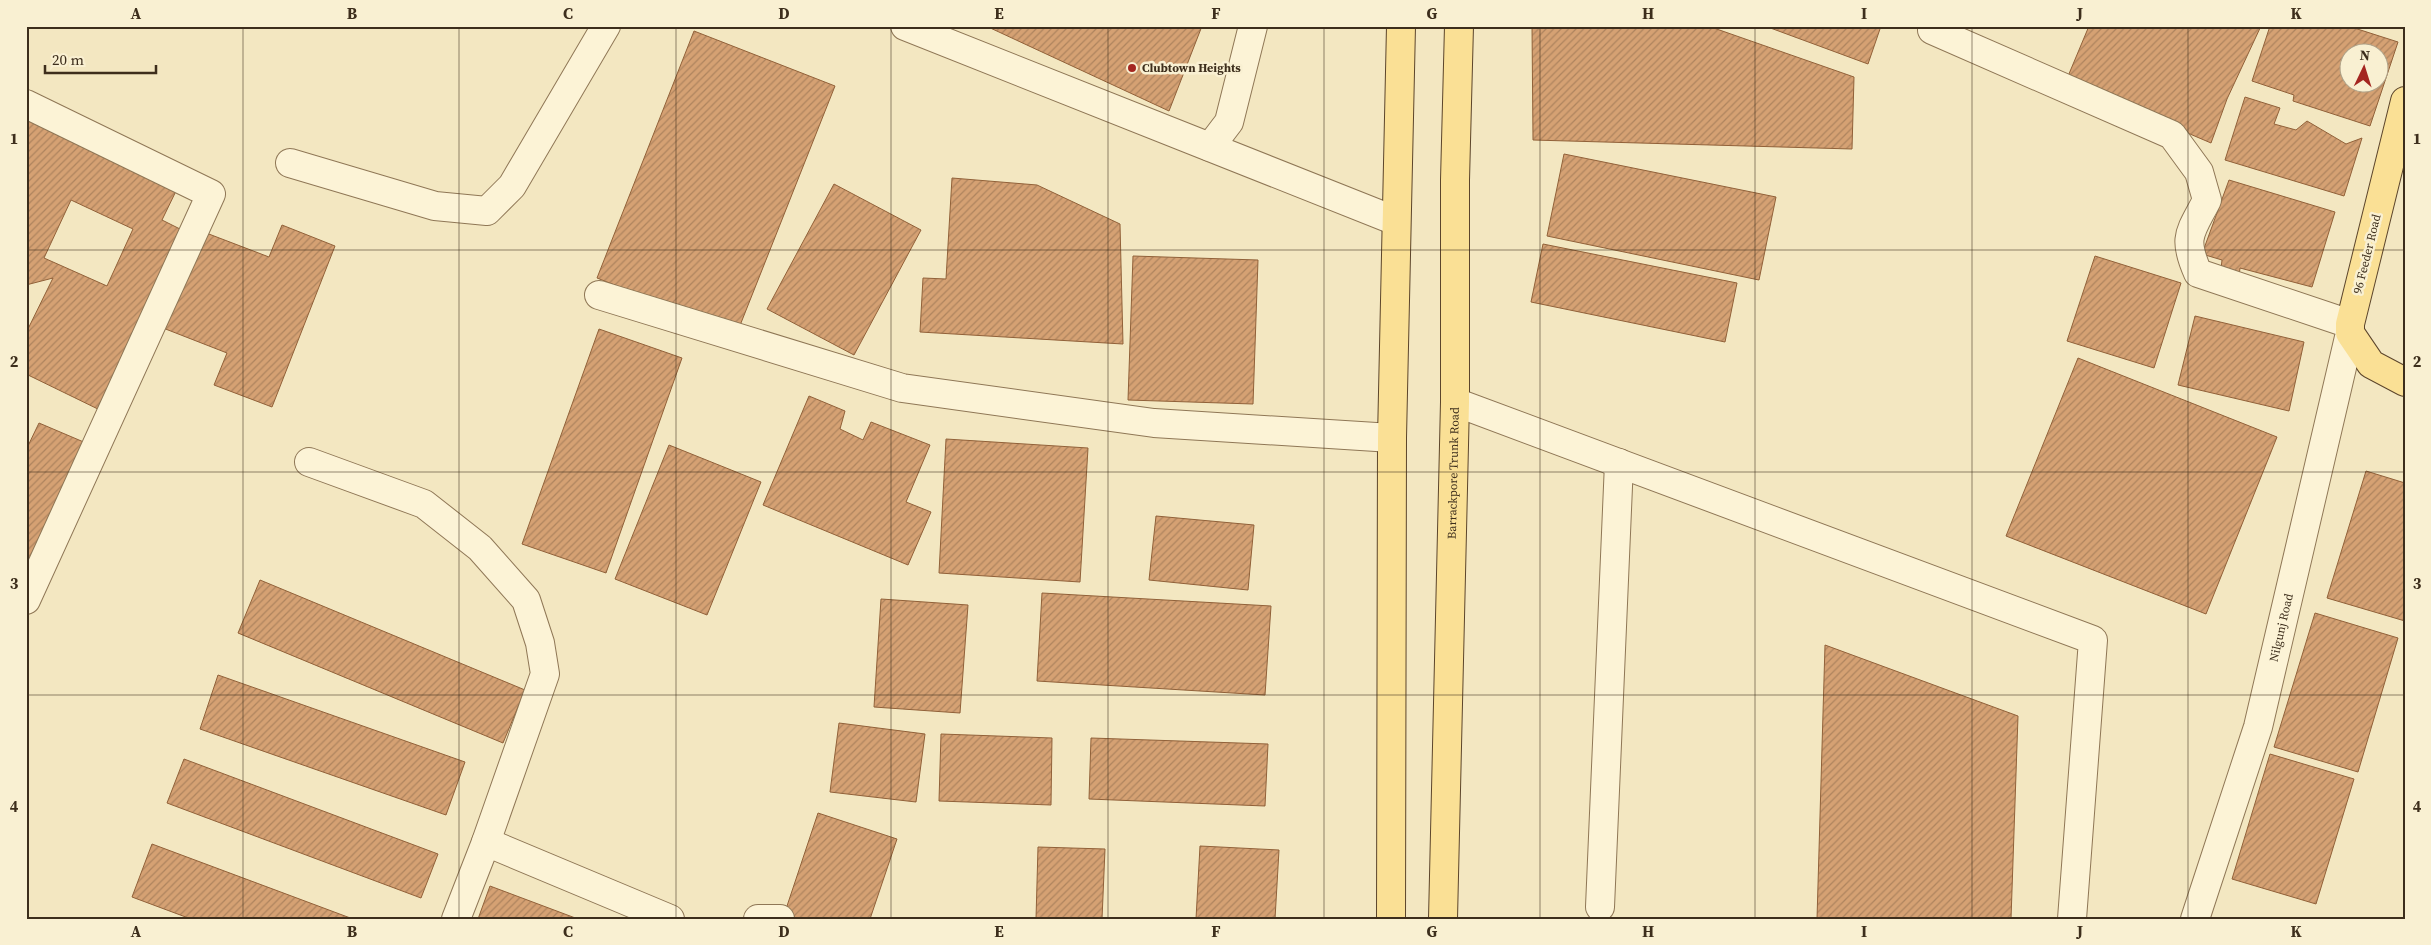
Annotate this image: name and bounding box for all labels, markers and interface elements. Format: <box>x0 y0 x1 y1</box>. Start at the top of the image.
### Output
text: A <box>131 2 142 24</box>
text: B <box>347 2 358 24</box>
text: C <box>563 2 573 24</box>
text: D <box>778 2 790 24</box>
text: E <box>994 2 1004 24</box>
text: F <box>1211 2 1221 24</box>
text: G <box>1427 2 1438 24</box>
text: H <box>1642 2 1654 24</box>
text: I <box>1861 2 1867 24</box>
text: J <box>2076 2 2083 24</box>
text: K <box>2290 2 2302 24</box>
scale bar <box>45 42 156 74</box>
north arrow <box>2338 42 2388 92</box>
text: N <box>2359 45 2371 65</box>
text: 20 m <box>52 49 84 70</box>
place label: Clubtown Heights <box>1142 60 1241 76</box>
marker: Clubtown Heights <box>1126 62 1138 74</box>
text: 1 <box>10 127 18 149</box>
text: 1 <box>2413 127 2421 149</box>
street label: 96 Feeder Road <box>2349 212 2385 295</box>
text: 2 <box>10 350 19 372</box>
text: 2 <box>2413 350 2422 372</box>
street label: Barrackpore Trunk Road <box>1444 407 1463 539</box>
text: 3 <box>10 572 19 594</box>
text: 3 <box>2413 572 2422 594</box>
street label: Nilgunj Road <box>2265 592 2297 664</box>
text: 4 <box>10 795 19 817</box>
text: 4 <box>2413 795 2422 817</box>
text: A <box>131 920 142 942</box>
text: B <box>347 920 358 942</box>
text: C <box>563 920 573 942</box>
text: D <box>778 920 790 942</box>
text: E <box>994 920 1004 942</box>
text: F <box>1211 920 1221 942</box>
text: G <box>1427 920 1438 942</box>
text: H <box>1642 920 1654 942</box>
text: I <box>1861 920 1867 942</box>
text: J <box>2076 920 2083 942</box>
text: K <box>2290 920 2302 942</box>

